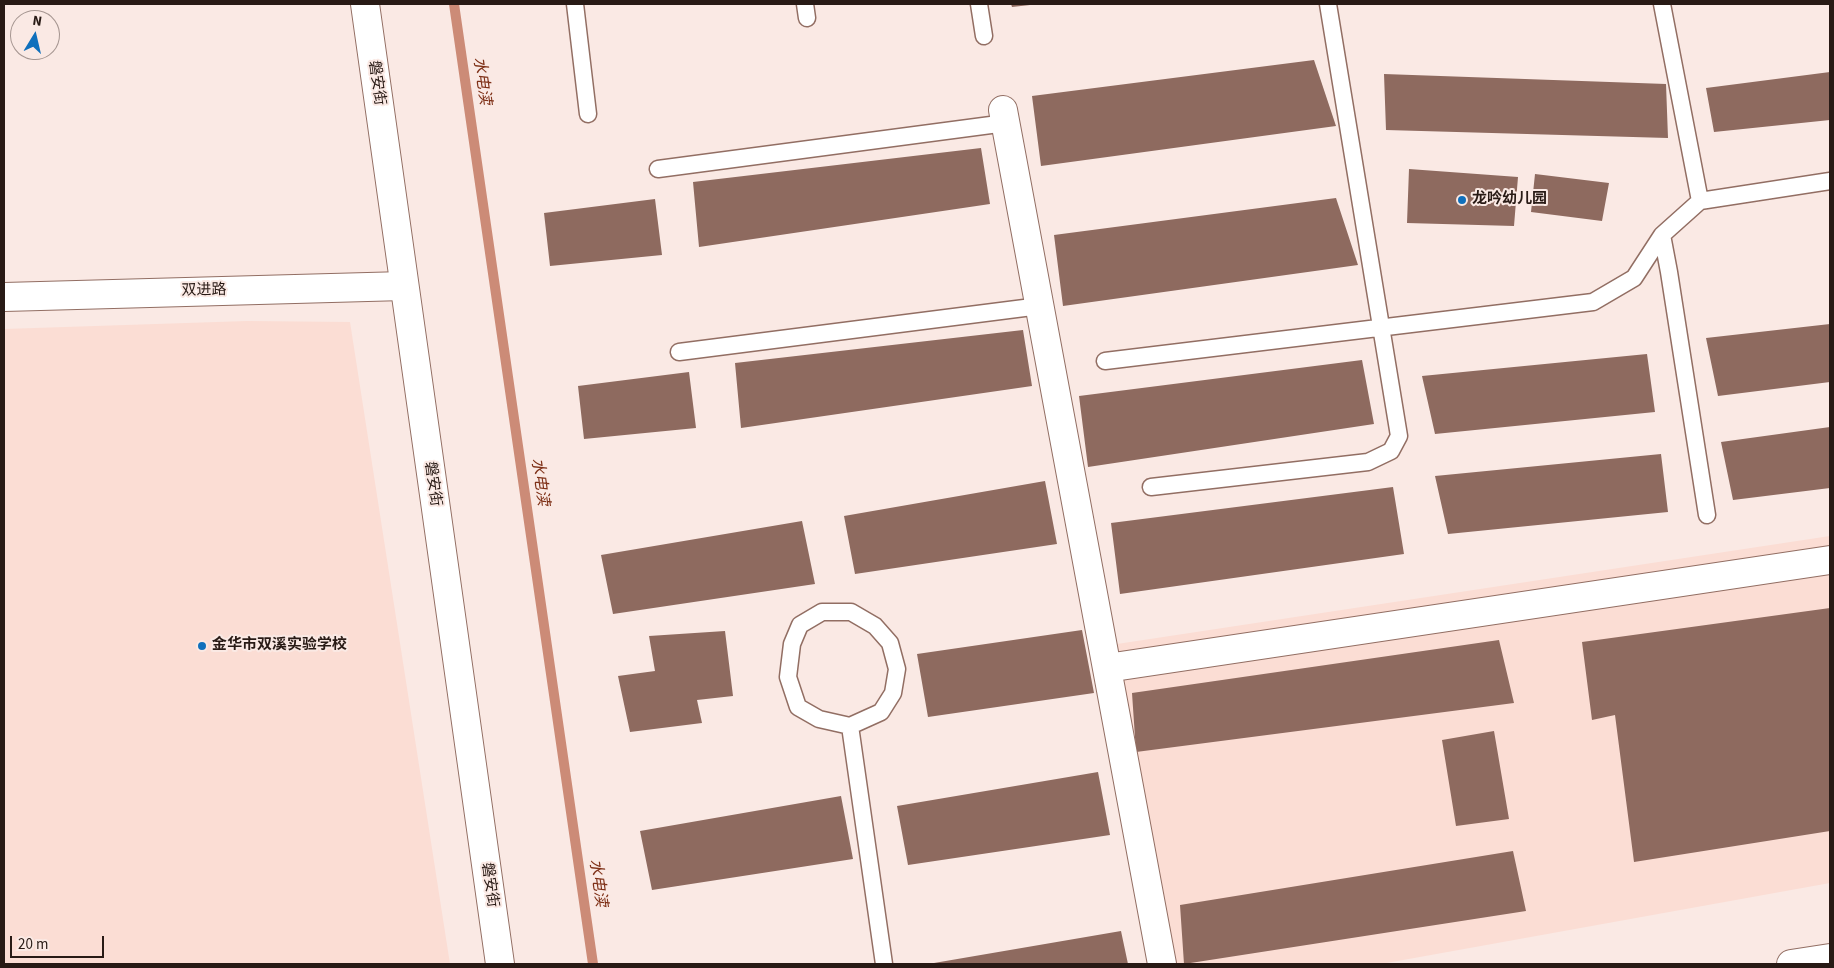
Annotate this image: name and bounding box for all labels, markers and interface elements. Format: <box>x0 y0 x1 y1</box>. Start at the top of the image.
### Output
north arrow <box>10 10 60 60</box>
text: N <box>31 11 43 32</box>
water label: 水电渎 <box>468 56 494 106</box>
street label: 磐安街 <box>364 59 388 107</box>
place label: 龙吟幼儿园 <box>1472 191 1547 209</box>
marker: 龙吟幼儿园 <box>1456 194 1468 206</box>
street label: 双进路 <box>181 282 227 300</box>
water label: 水电渎 <box>526 457 552 507</box>
street label: 磐安街 <box>420 460 444 508</box>
place label: 金华市双溪实验学校 <box>212 637 347 655</box>
marker: 金华市双溪实验学校 <box>196 640 208 652</box>
water label: 水电渎 <box>584 858 610 908</box>
street label: 磐安街 <box>477 861 501 909</box>
scale bar <box>12 926 106 958</box>
text: 20 m <box>18 934 48 955</box>

